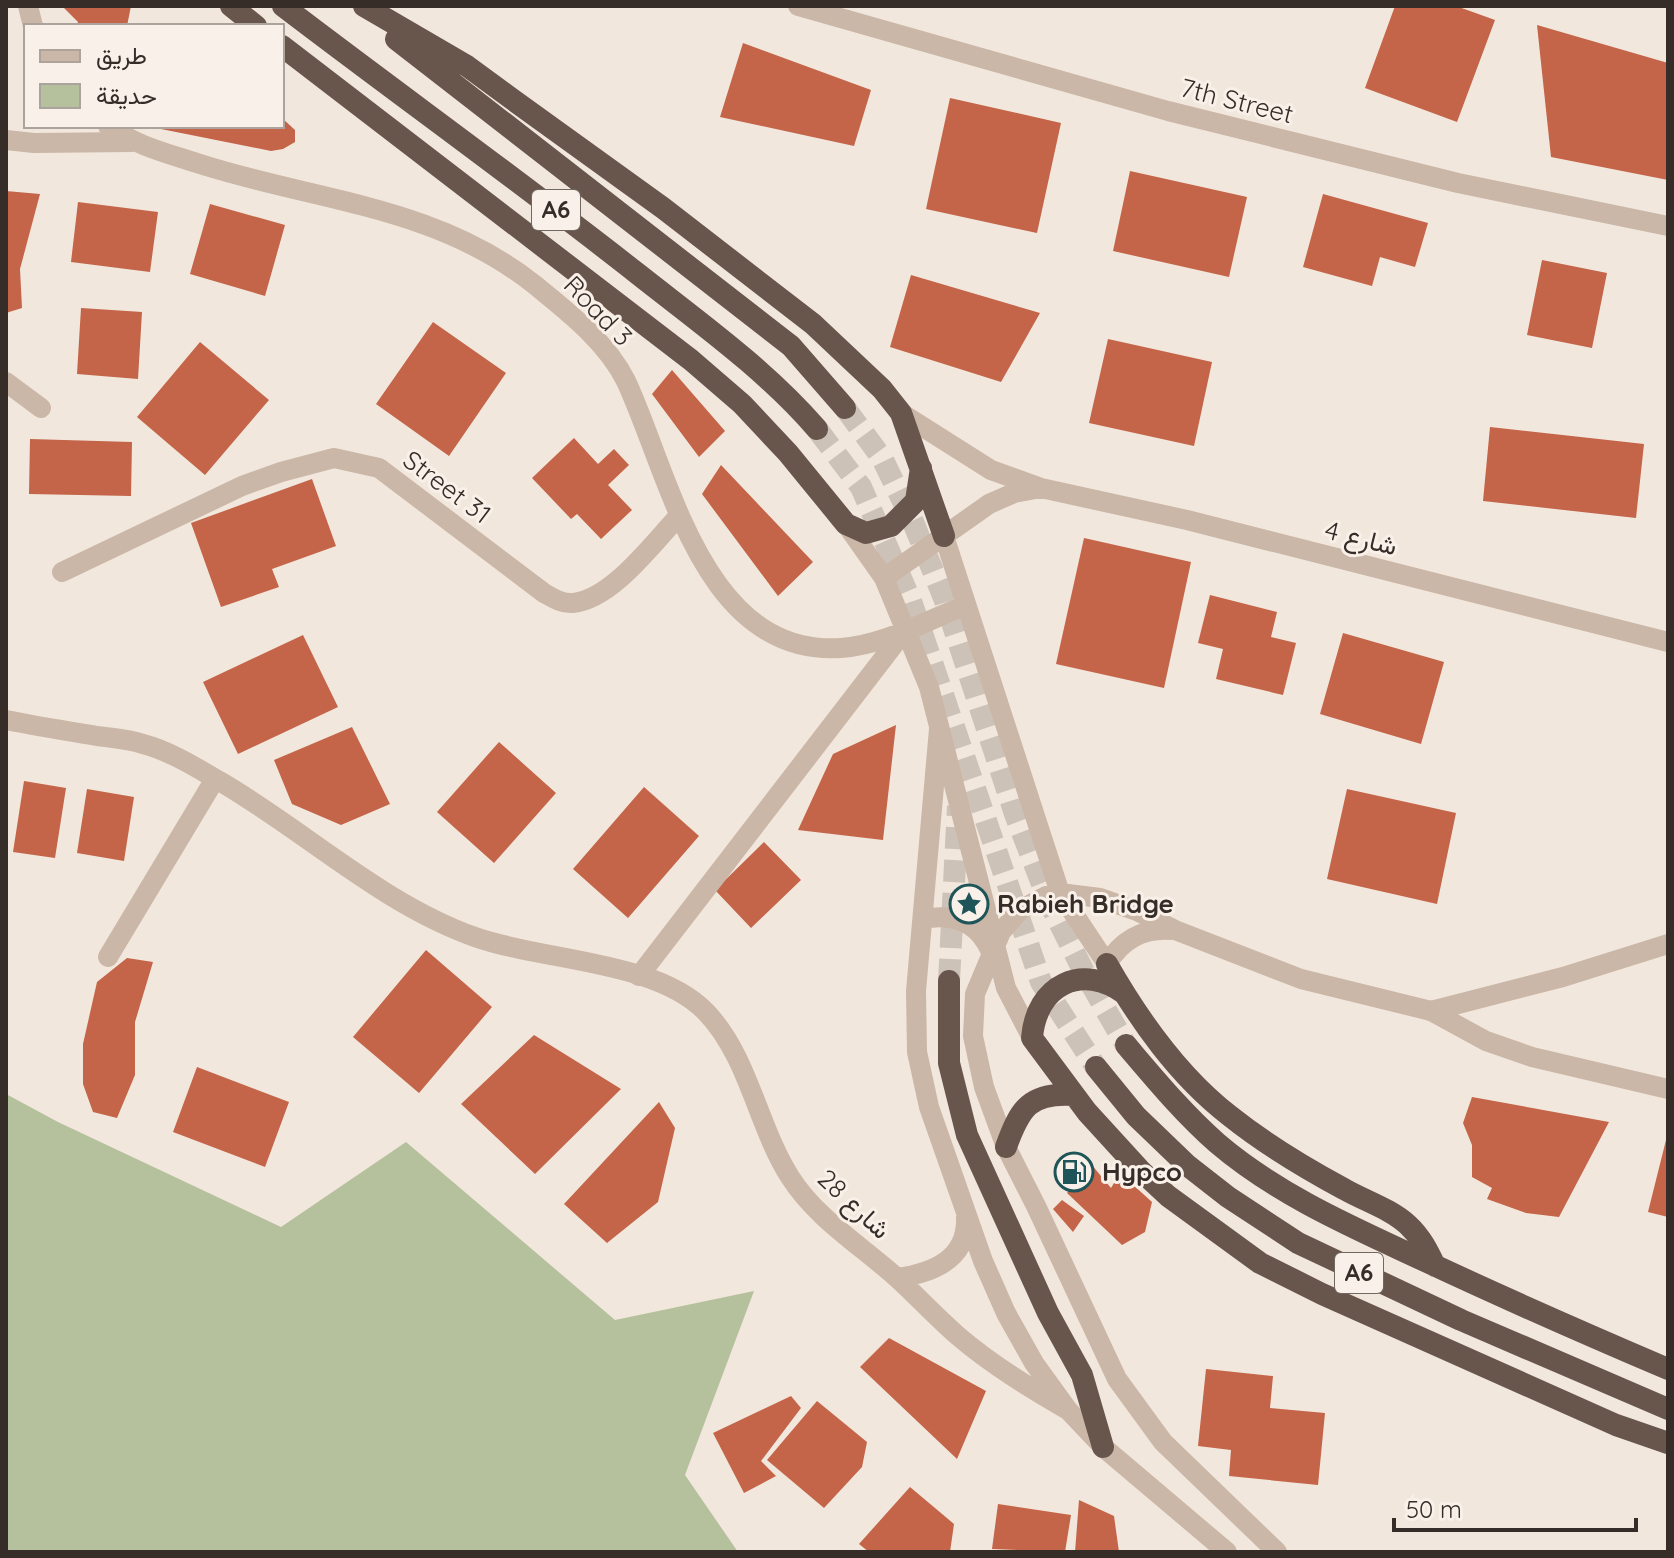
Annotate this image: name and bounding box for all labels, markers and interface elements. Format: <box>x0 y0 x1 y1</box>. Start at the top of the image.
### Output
legend <box>24 24 284 128</box>
text: طريق <box>96 40 147 71</box>
street label: 7th Street <box>1177 71 1297 130</box>
text: حديقة <box>96 80 157 110</box>
road number: A6 <box>532 190 580 230</box>
street label: Road 3 <box>557 269 640 353</box>
street label: Street 31 <box>397 443 498 530</box>
street label: شارع 4 <box>1321 513 1401 564</box>
place icon: Rabieh Bridge <box>948 883 990 925</box>
place label: Rabieh Bridge <box>997 887 1174 920</box>
fuel station icon: Hypco <box>1053 1151 1095 1193</box>
place label: Hypco <box>1102 1155 1182 1188</box>
street label: شارع 28 <box>810 1162 898 1247</box>
road number: A6 <box>1335 1253 1383 1293</box>
scale bar <box>1394 1482 1636 1532</box>
text: 50 m <box>1406 1494 1462 1524</box>

